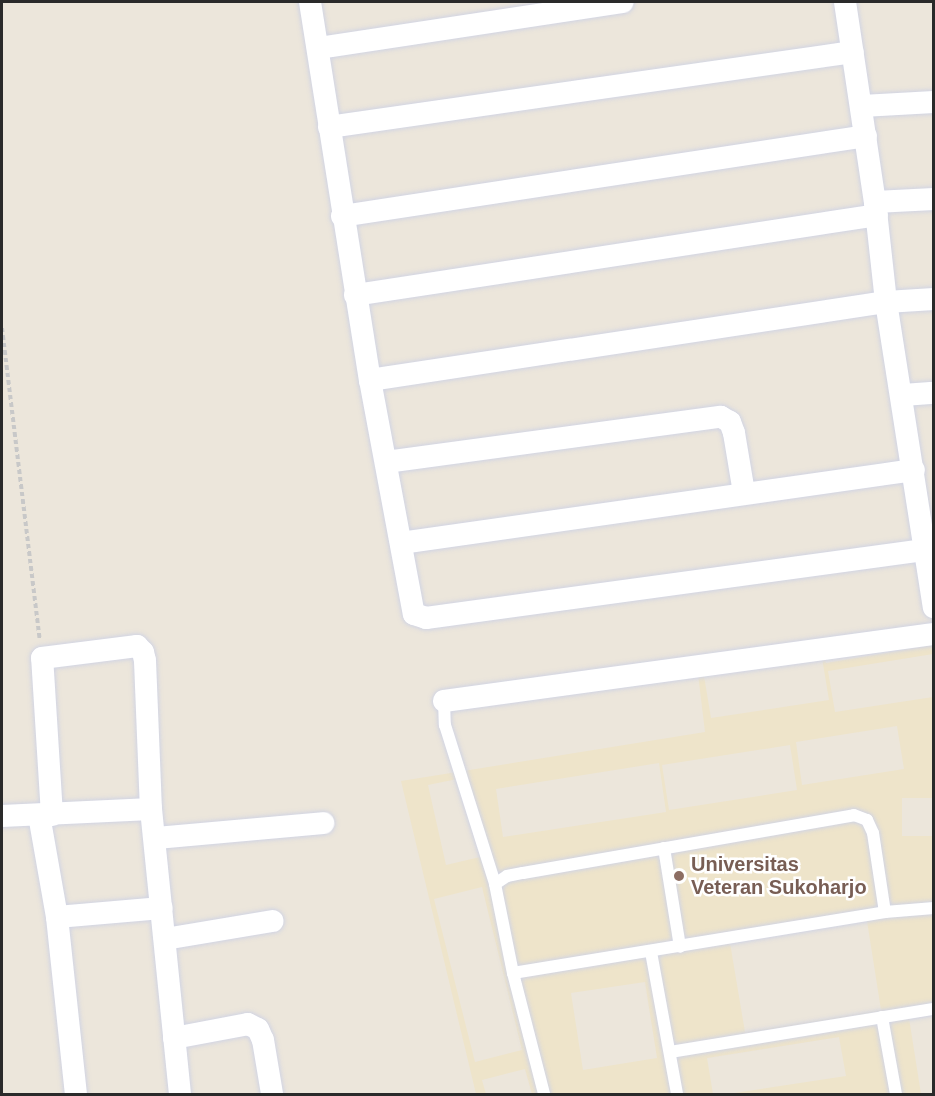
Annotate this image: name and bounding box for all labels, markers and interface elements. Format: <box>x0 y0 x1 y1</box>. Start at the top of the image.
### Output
place label: Universitas Veteran Sukoharjo <box>691 852 867 899</box>
marker: Universitas Veteran Sukoharjo <box>672 869 686 883</box>

